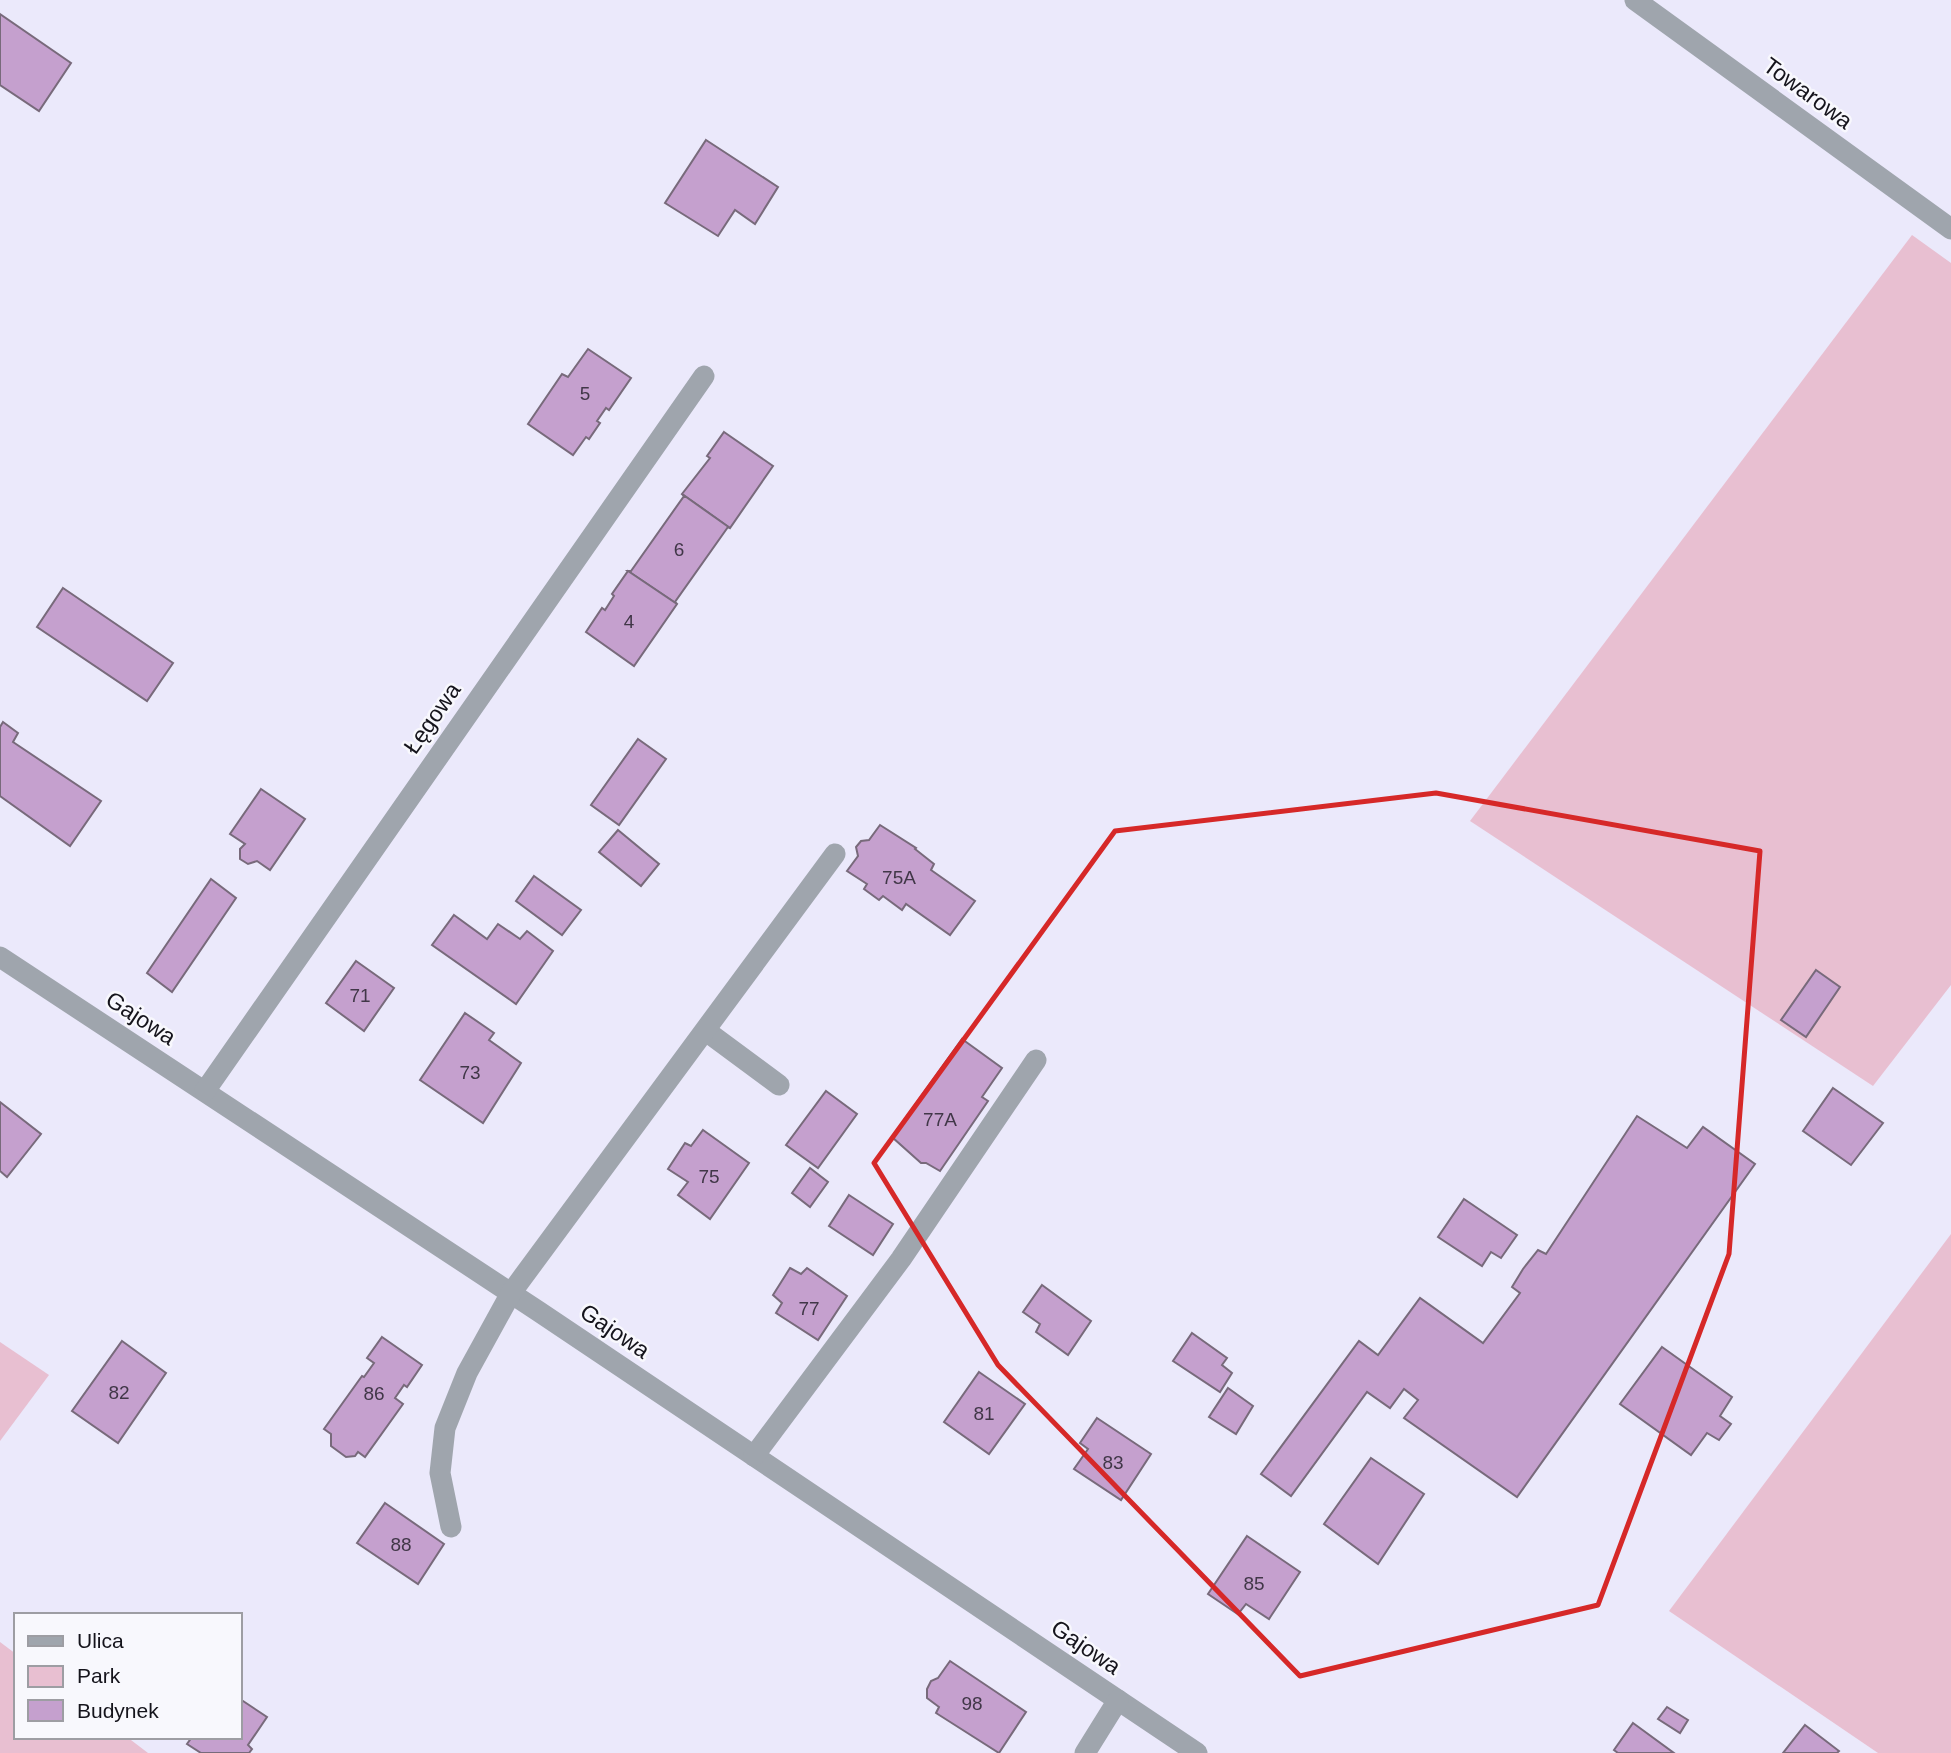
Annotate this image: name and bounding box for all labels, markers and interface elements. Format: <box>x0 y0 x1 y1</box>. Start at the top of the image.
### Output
street label: Towarowa <box>1758 52 1858 134</box>
house number: 5 <box>580 383 590 404</box>
house number: 6 <box>674 539 684 560</box>
house number: 4 <box>624 611 635 632</box>
street label: Łęgowa <box>398 677 466 758</box>
house number: 75A <box>882 867 916 888</box>
house number: 71 <box>349 985 371 1006</box>
street label: Gajowa <box>101 986 181 1050</box>
house number: 73 <box>459 1062 481 1083</box>
house number: 77A <box>923 1109 957 1130</box>
house number: 75 <box>698 1166 720 1187</box>
street label: Gajowa <box>575 1298 655 1364</box>
house number: 77 <box>798 1298 820 1319</box>
house number: 82 <box>108 1382 130 1403</box>
house number: 86 <box>363 1383 385 1404</box>
house number: 81 <box>973 1403 995 1424</box>
house number: 83 <box>1102 1452 1124 1473</box>
house number: 88 <box>390 1534 412 1555</box>
house number: 85 <box>1243 1573 1265 1594</box>
legend <box>14 1613 242 1739</box>
street label: Gajowa <box>1046 1614 1126 1680</box>
text: Ulica <box>77 1629 124 1652</box>
text: Park <box>77 1664 121 1687</box>
house number: 98 <box>961 1693 983 1714</box>
text: Budynek <box>77 1699 159 1722</box>

